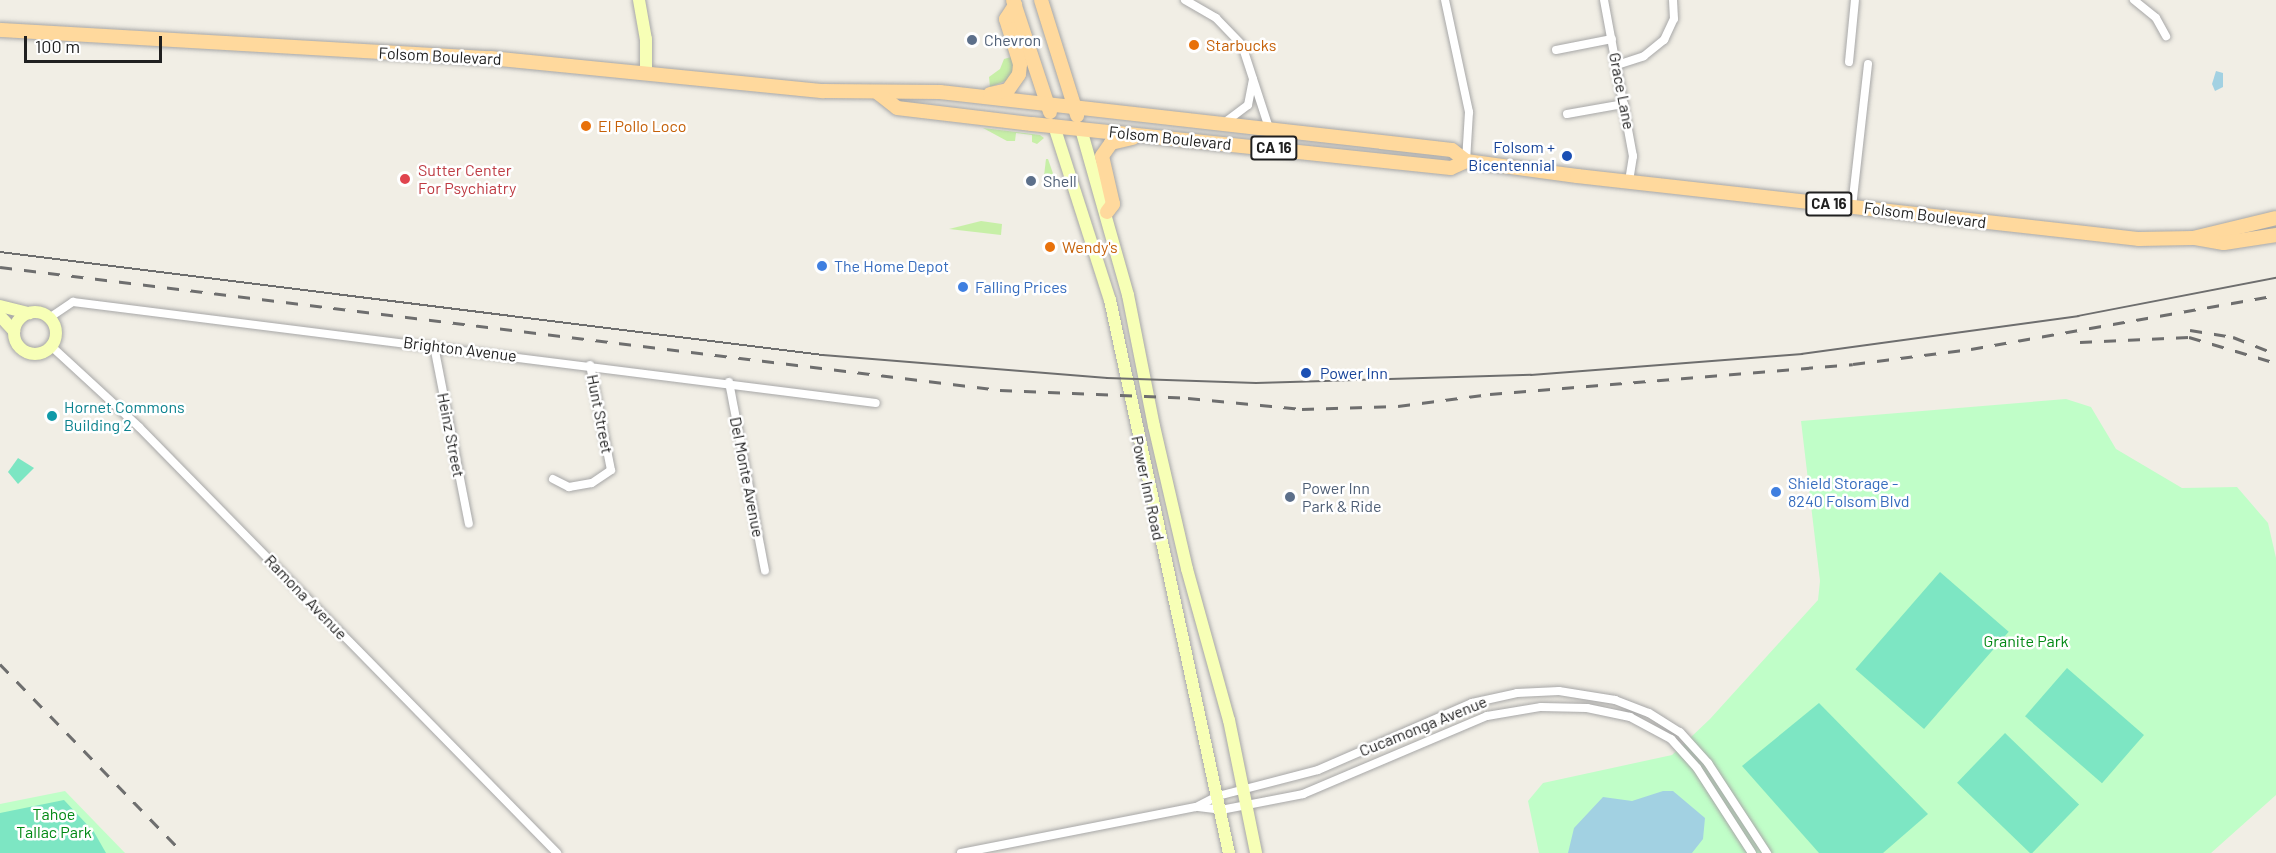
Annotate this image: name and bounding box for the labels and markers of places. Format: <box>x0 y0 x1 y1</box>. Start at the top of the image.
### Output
place label: Chevron <box>984 30 1041 50</box>
marker: Chevron <box>965 33 979 47</box>
place label: Starbucks <box>1206 35 1276 55</box>
marker: Starbucks <box>1187 38 1201 52</box>
place label: El Pollo Loco <box>598 116 687 136</box>
marker: El Pollo Loco <box>579 119 593 133</box>
place label: Folsom + Bicentennial <box>1468 137 1555 175</box>
marker: Folsom + Bicentennial <box>1560 149 1574 163</box>
place label: Sutter Center For Psychiatry <box>418 160 516 198</box>
marker: Sutter Center For Psychiatry <box>396 170 414 188</box>
place label: Shell <box>1043 171 1077 191</box>
marker: Shell <box>1024 174 1038 188</box>
place label: Wendy's <box>1062 237 1118 257</box>
marker: Wendy's <box>1043 240 1057 254</box>
place label: The Home Depot <box>834 256 949 276</box>
marker: The Home Depot <box>815 259 829 273</box>
place label: Falling Prices <box>975 277 1067 297</box>
marker: Falling Prices <box>956 280 970 294</box>
place label: Power Inn <box>1320 363 1388 383</box>
marker: Power Inn <box>1297 364 1315 382</box>
place label: Hornet Commons Building 2 <box>64 397 185 435</box>
marker: Hornet Commons Building 2 <box>45 409 59 423</box>
place label: Shield Storage - 8240 Folsom Blvd <box>1788 473 1909 511</box>
place label: Power Inn Park & Ride <box>1302 478 1382 516</box>
marker: Shield Storage - 8240 Folsom Blvd <box>1769 485 1783 499</box>
marker: Power Inn Park & Ride <box>1283 490 1297 504</box>

